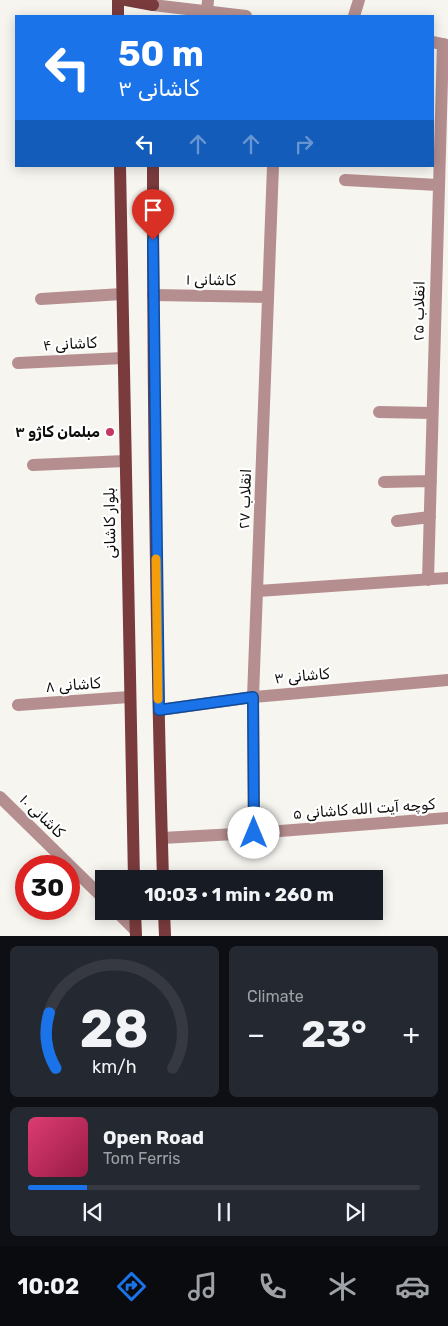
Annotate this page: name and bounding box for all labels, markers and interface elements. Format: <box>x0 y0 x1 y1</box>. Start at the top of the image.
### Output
text: 50 m <box>118 33 204 75</box>
icon: left <box>35 35 100 100</box>
text: ۳ کاشانی <box>118 75 199 102</box>
icon: left <box>131 130 159 158</box>
icon: ahead <box>184 130 212 158</box>
icon: ahead <box>237 130 265 158</box>
icon: right <box>290 130 318 158</box>
pin <box>132 189 174 240</box>
icon: arrive <box>139 196 167 224</box>
street label: ۱ کاشانی <box>186 271 237 289</box>
street label: انقلاب ۲۵ <box>409 281 429 341</box>
street label: ۴ کاشانی <box>42 334 98 354</box>
place label: مبلمان کاژو ۳ <box>15 423 100 441</box>
marker: مبلمان کاژو ۳ <box>104 426 116 438</box>
street label: انقلاب ۲۷ <box>235 468 255 530</box>
street label: بلوار کاشانی <box>100 487 120 559</box>
street label: ۳ کاشانی <box>274 665 331 687</box>
street label: ۸ کاشانی <box>45 674 101 696</box>
street label: ۱۰ کاشانی <box>16 790 68 842</box>
street label: کوچه آیت الله کاشانی ۵ <box>292 795 436 823</box>
position arrow <box>227 806 279 858</box>
speed limit sign: 30 <box>15 855 80 920</box>
text: 10:03 · 1 min · 260 m <box>144 883 334 906</box>
text: Climate <box>247 987 304 1006</box>
text: 28 <box>80 998 149 1060</box>
text: 23° <box>301 1011 367 1057</box>
text: − <box>247 1018 265 1051</box>
text: + <box>403 1018 420 1051</box>
text: km/h <box>92 1056 137 1077</box>
text: Open Road <box>103 1126 204 1149</box>
text: Tom Ferris <box>103 1149 180 1168</box>
icon: previous <box>79 1198 107 1226</box>
icon: pause <box>210 1198 238 1226</box>
icon: next <box>341 1198 369 1226</box>
icon: directions <box>114 1269 149 1304</box>
icon: music <box>185 1269 220 1304</box>
icon: phone <box>255 1269 290 1304</box>
icon: climate <box>325 1269 360 1304</box>
icon: car <box>395 1269 430 1304</box>
text: 10:02 <box>18 1273 79 1300</box>

